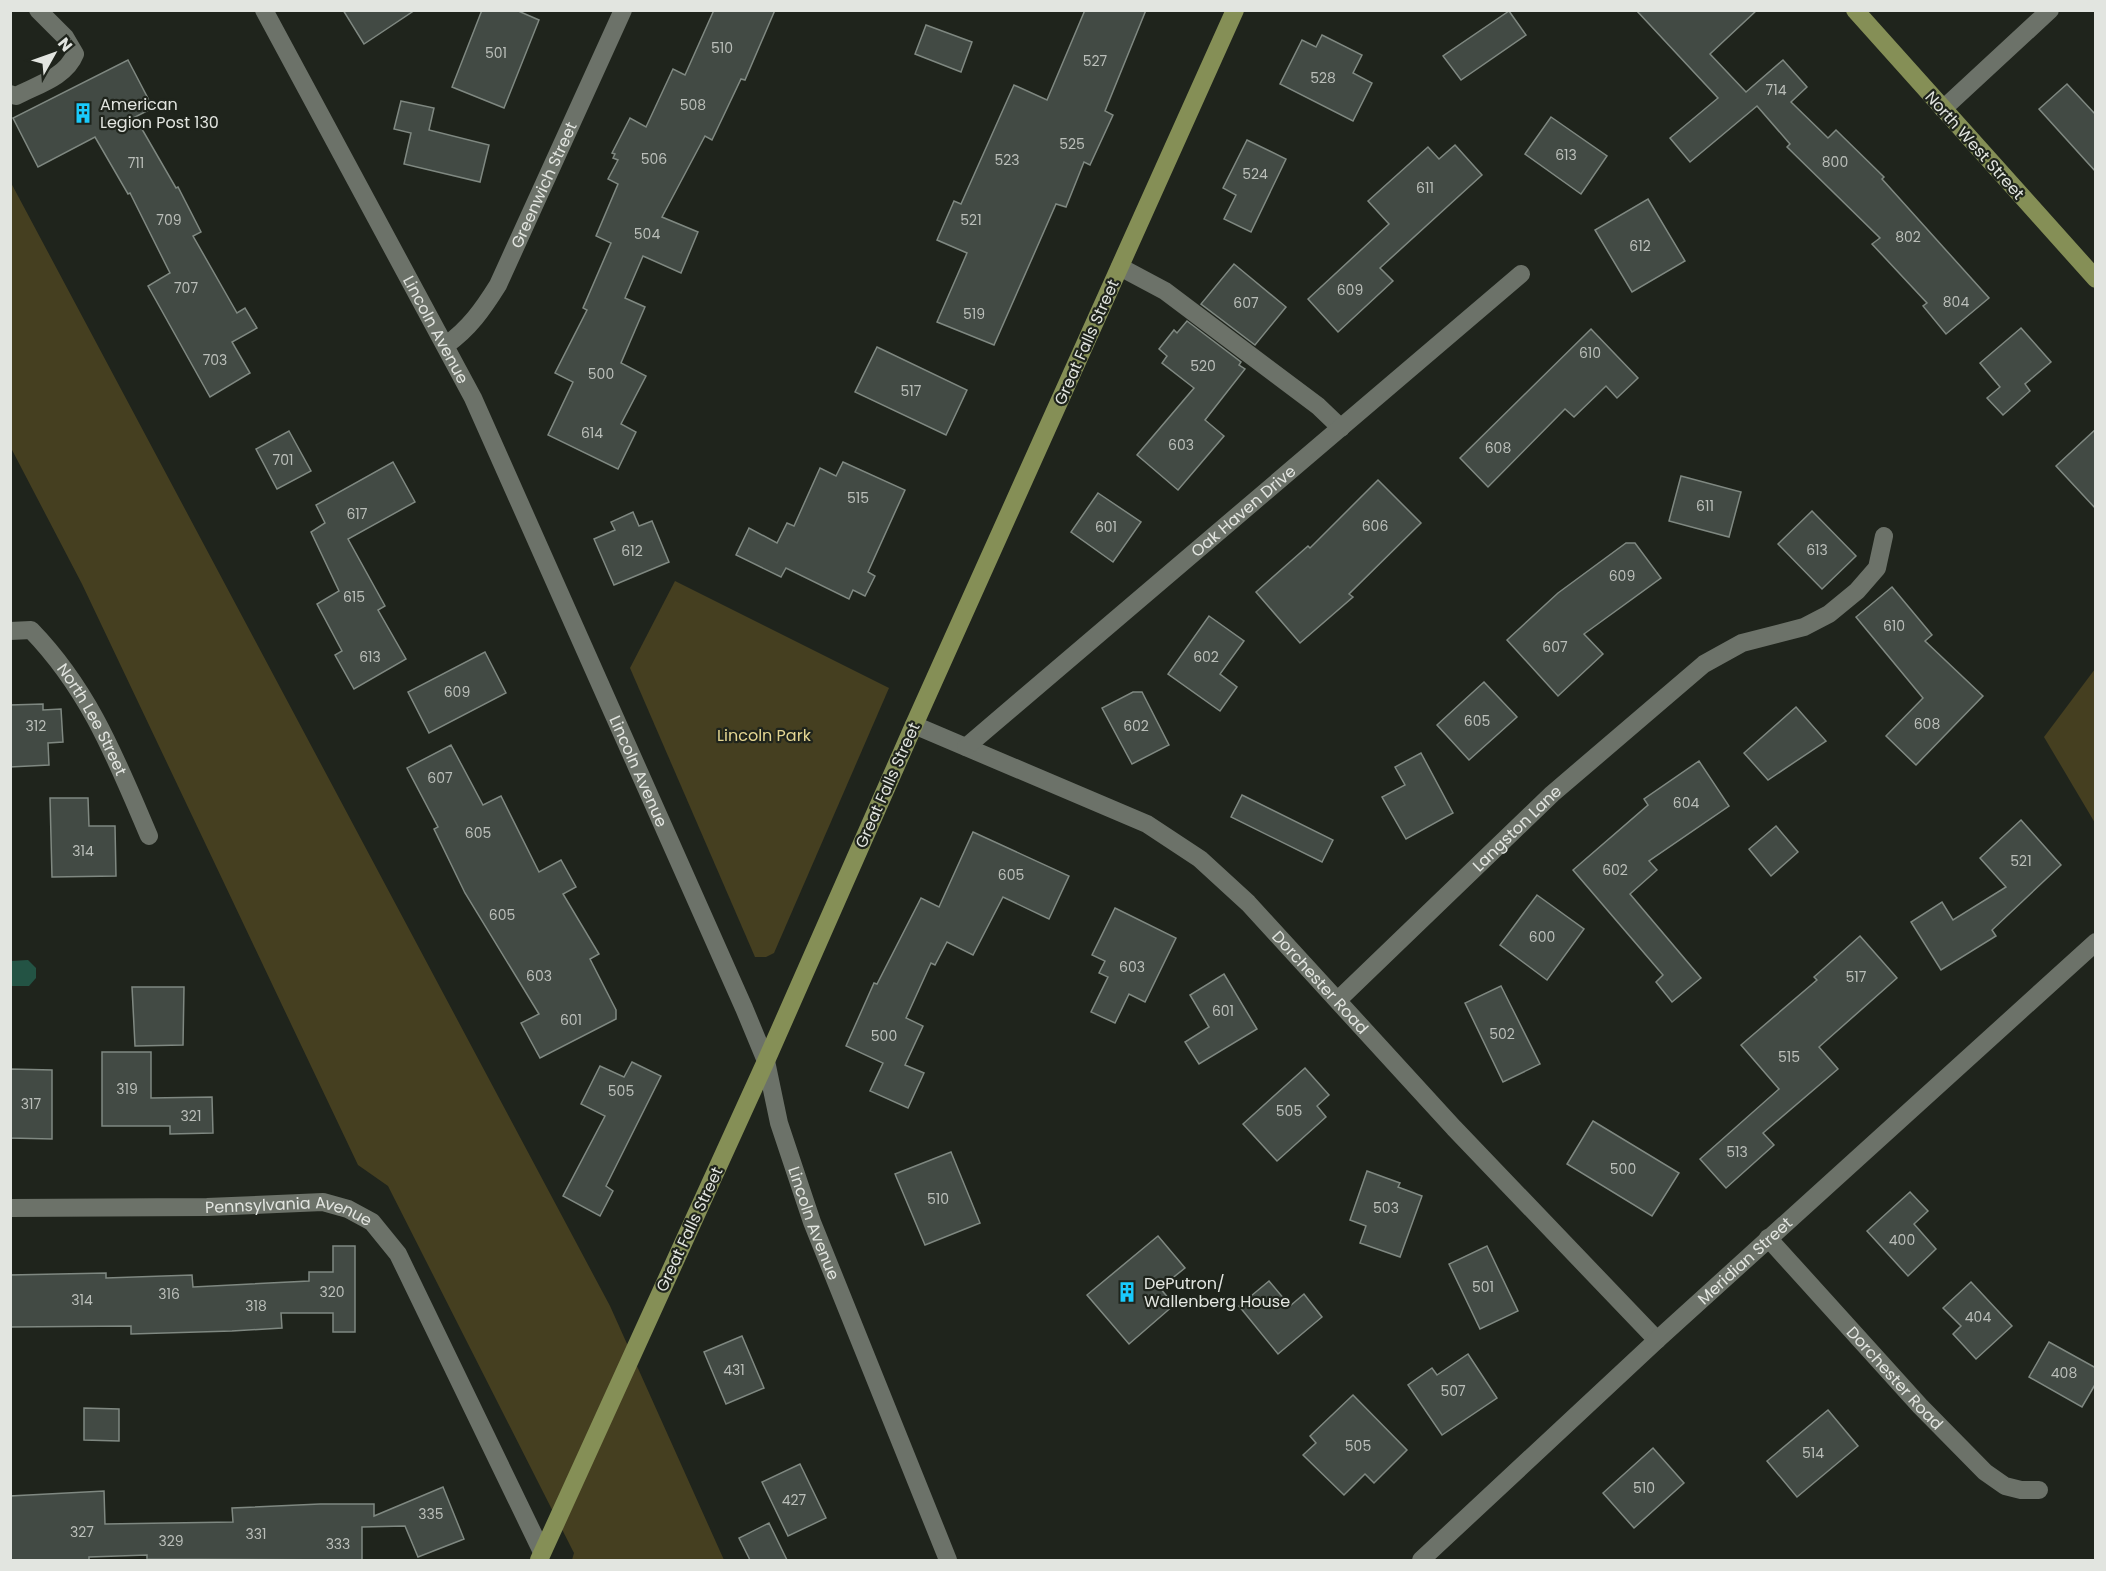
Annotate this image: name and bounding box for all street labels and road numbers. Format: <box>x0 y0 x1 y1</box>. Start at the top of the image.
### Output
street label: North West Street <box>1920 86 2030 205</box>
street label: Greenwich Street <box>505 118 583 252</box>
street label: Lincoln Avenue <box>397 272 474 388</box>
street label: Great Falls Street <box>1048 275 1125 409</box>
street label: Oak Haven Drive <box>1186 460 1301 563</box>
street label: North Lee Street <box>51 659 133 779</box>
street label: Lincoln Avenue <box>604 712 673 831</box>
street label: Great Falls Street <box>849 718 926 852</box>
street label: Langston Lane <box>1467 780 1567 877</box>
street label: Dorchester Road <box>1266 925 1374 1039</box>
street label: Great Falls Street <box>650 1163 729 1295</box>
street label: Lincoln Avenue <box>782 1163 845 1284</box>
street label: Pennsylvania Avenue <box>204 1191 376 1232</box>
street label: Meridian Street <box>1693 1212 1798 1310</box>
street label: Dorchester Road <box>1841 1321 1948 1435</box>

